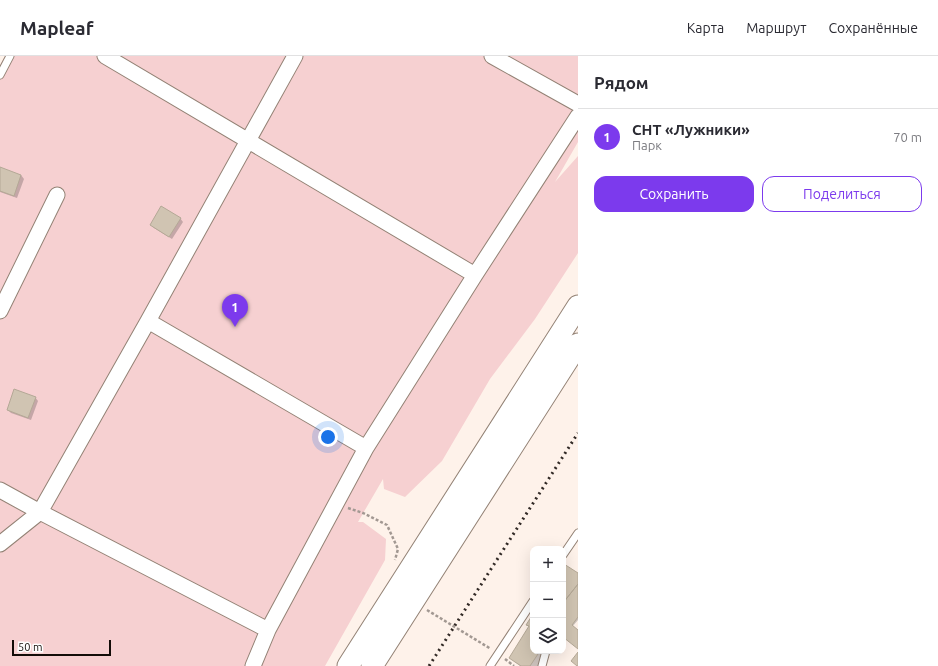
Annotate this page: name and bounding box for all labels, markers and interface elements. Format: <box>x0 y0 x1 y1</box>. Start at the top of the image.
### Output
text: Mapleaf <box>20 17 93 39</box>
text: Карта <box>687 20 724 36</box>
text: Маршрут <box>746 20 807 36</box>
text: Сохранённые <box>829 20 918 36</box>
text: Рядом <box>594 73 649 92</box>
text: СНТ «Лужники» <box>632 121 750 138</box>
text: 1 <box>603 130 611 144</box>
text: 70 m <box>893 130 922 144</box>
text: Парк <box>632 138 662 152</box>
button: Сохранить <box>594 176 754 212</box>
button: Поделиться <box>762 176 922 212</box>
pin: 1 <box>222 294 248 327</box>
your location <box>318 427 338 447</box>
map controls <box>530 546 566 654</box>
button: + <box>530 546 566 582</box>
button: − <box>530 582 566 618</box>
button: layers <box>530 618 566 654</box>
scale bar <box>12 638 111 657</box>
text: 50 m <box>18 641 42 653</box>

